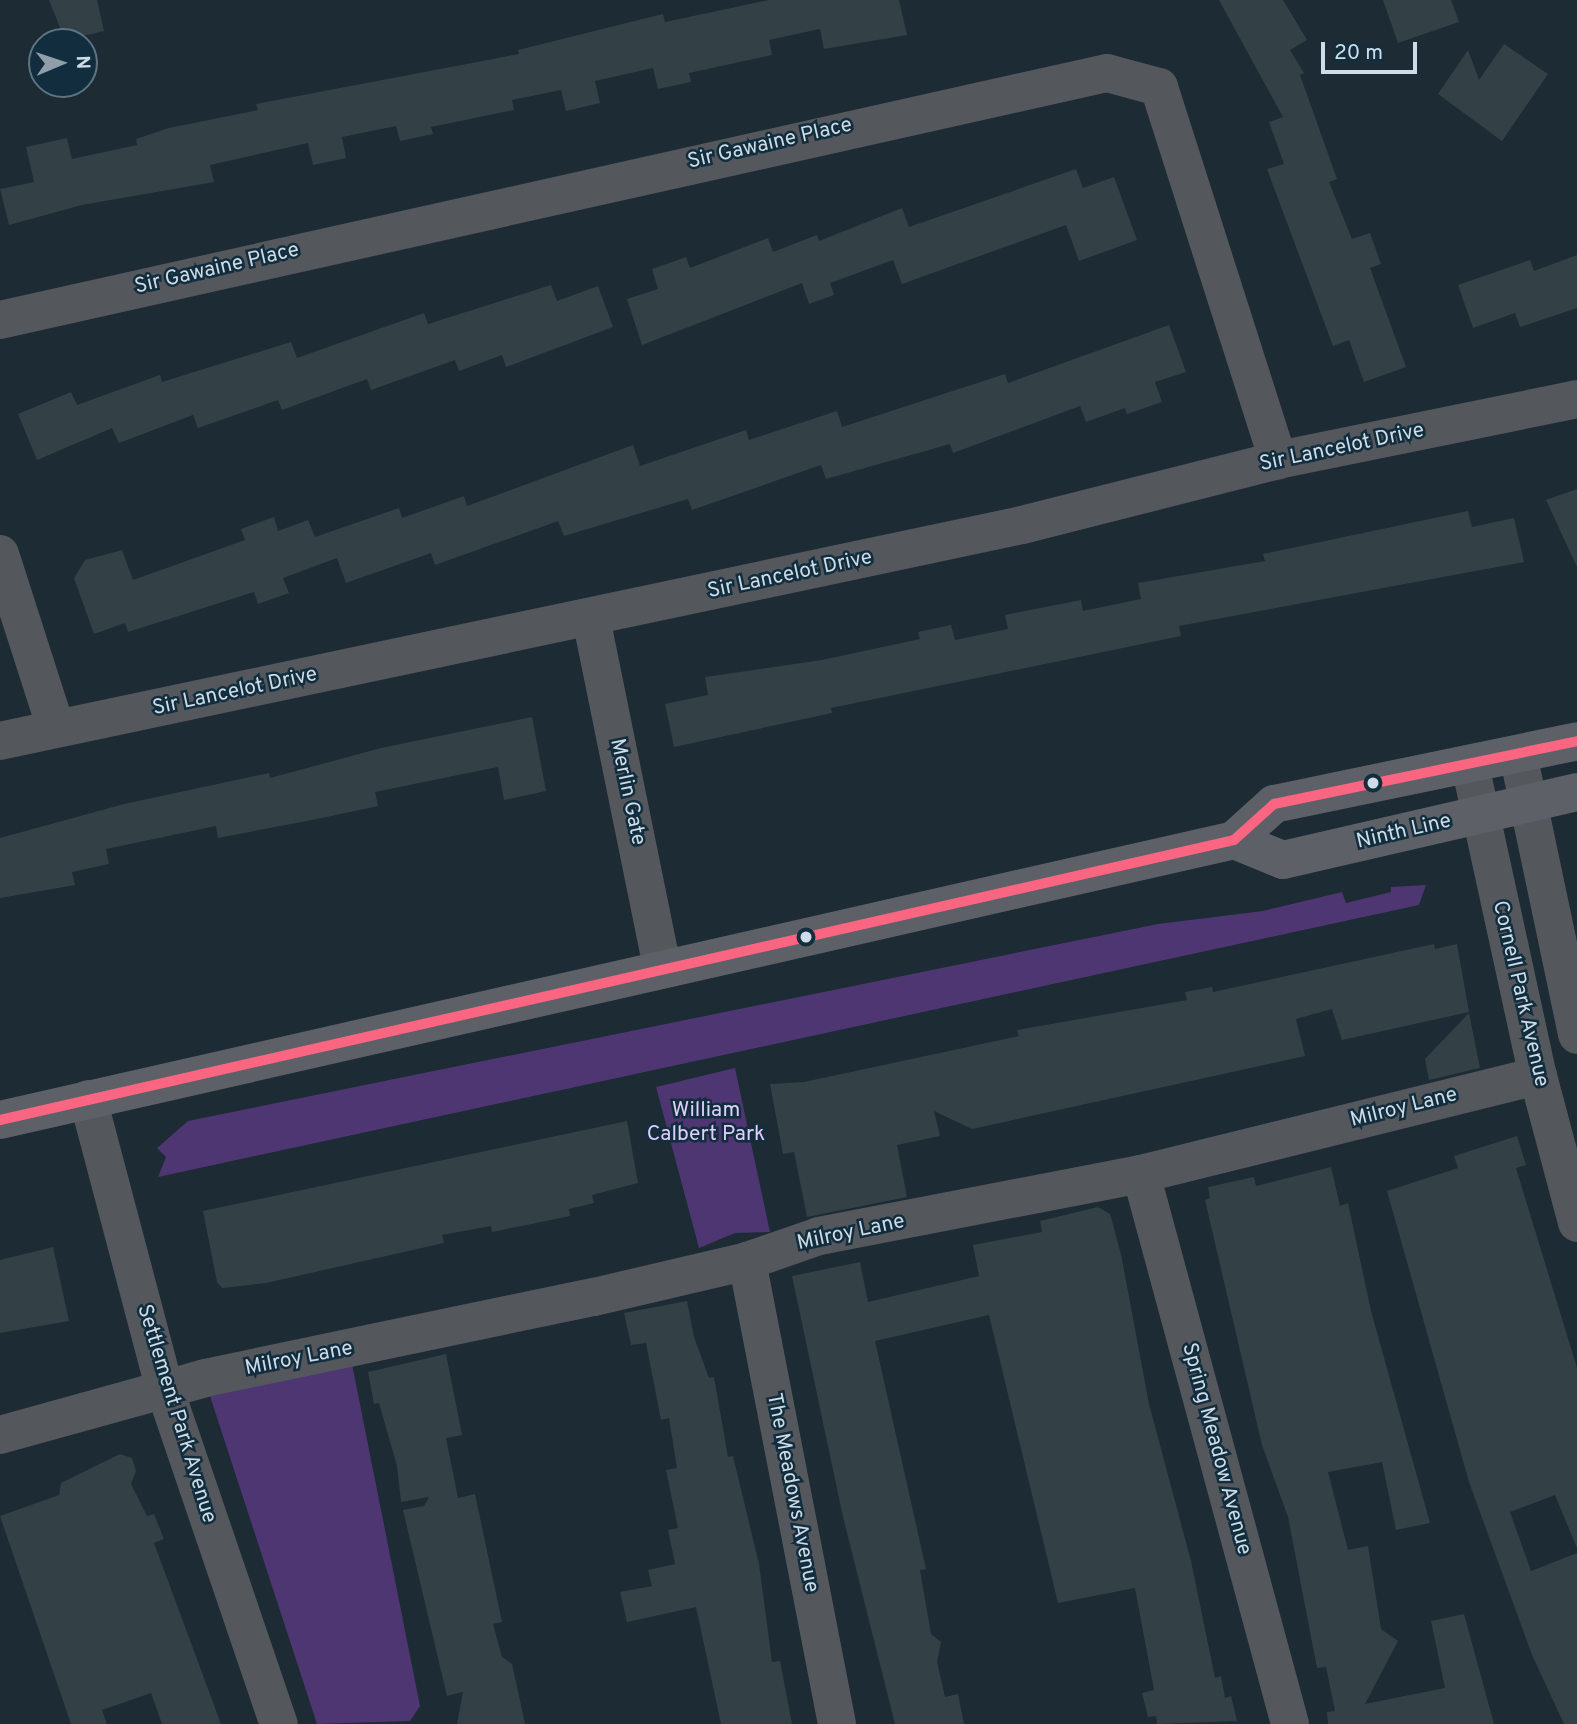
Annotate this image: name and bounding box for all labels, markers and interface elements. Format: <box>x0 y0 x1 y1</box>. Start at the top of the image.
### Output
north arrow <box>28 28 98 98</box>
scale bar <box>1325 28 1421 72</box>
text: 20 m <box>1334 40 1383 67</box>
text: N <box>70 55 94 70</box>
street label: Sir Gawaine Place <box>685 113 855 175</box>
street label: Sir Gawaine Place <box>132 238 302 300</box>
street label: Sir Lancelot Drive <box>1257 418 1427 478</box>
street label: Sir Lancelot Drive <box>705 545 875 605</box>
street label: Sir Lancelot Drive <box>150 662 320 722</box>
street label: Merlin Gate <box>603 736 651 848</box>
unlabelled marker <box>1366 776 1380 790</box>
street label: Ninth Line <box>1354 809 1454 855</box>
street label: Cornell Park Avenue <box>1486 898 1554 1090</box>
unlabelled marker <box>799 930 813 944</box>
street label: Milroy Lane <box>1348 1083 1460 1133</box>
park label: William Calbert Park <box>647 1098 765 1148</box>
street label: Milroy Lane <box>795 1209 907 1257</box>
street label: Settlement Park Avenue <box>131 1301 221 1527</box>
street label: Milroy Lane <box>243 1336 355 1382</box>
street label: Spring Meadow Avenue <box>1175 1340 1257 1558</box>
street label: The Meadows Avenue <box>760 1391 824 1595</box>

